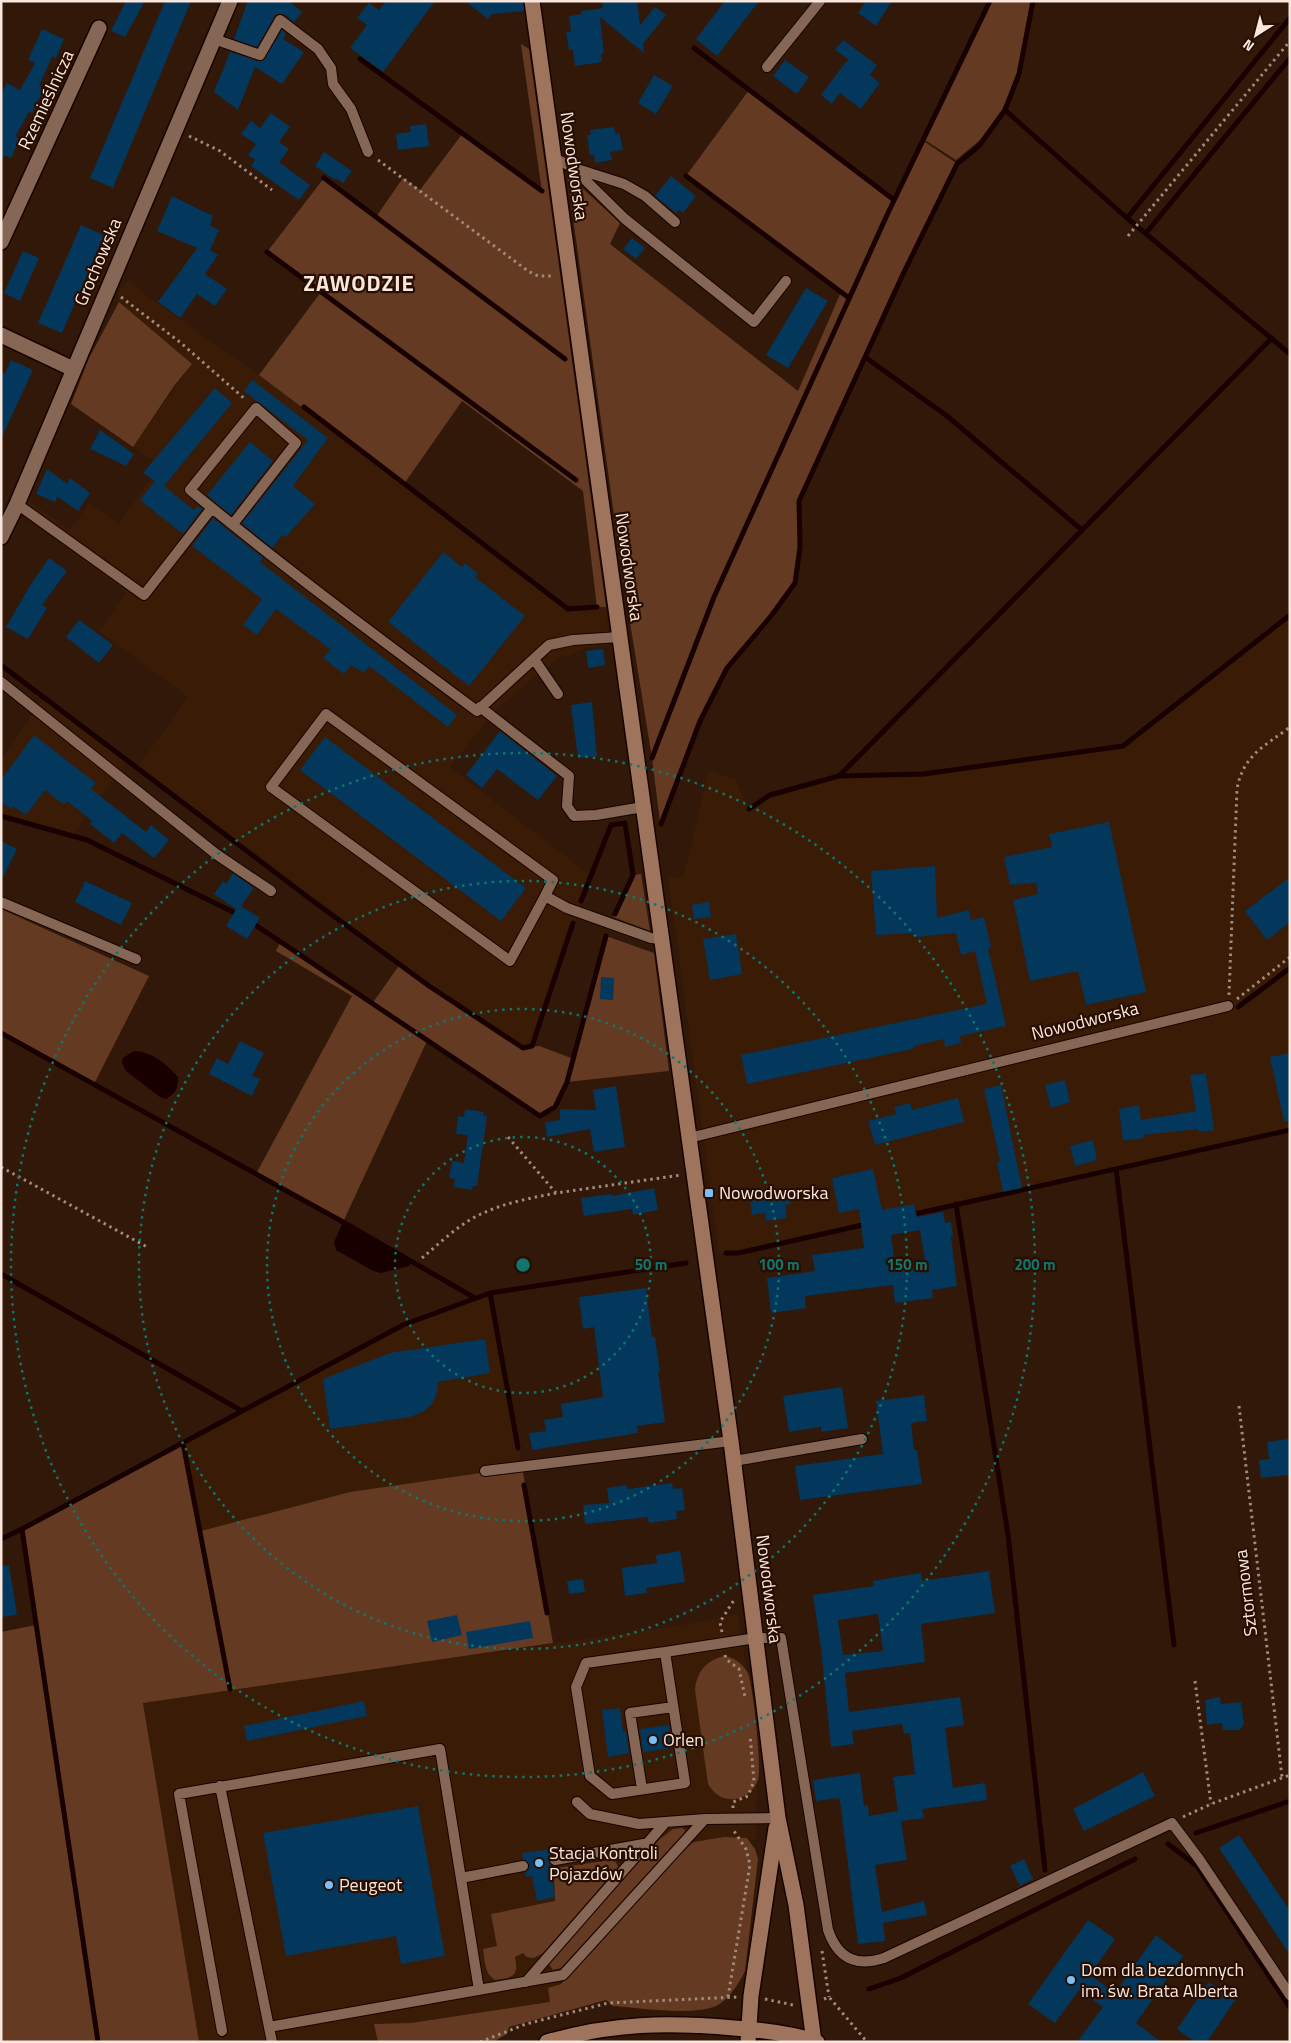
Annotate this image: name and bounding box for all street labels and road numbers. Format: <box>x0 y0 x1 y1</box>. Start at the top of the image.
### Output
street label: Rzemieślnicza <box>11 45 81 154</box>
street label: Nowodworska <box>554 110 595 222</box>
street label: Grochowska <box>67 214 128 310</box>
street label: Nowodworska <box>609 511 650 623</box>
street label: Nowodworska <box>1029 994 1141 1047</box>
street label: Nowodworska <box>749 1533 790 1645</box>
street label: Sztormowa <box>1227 1548 1264 1638</box>

